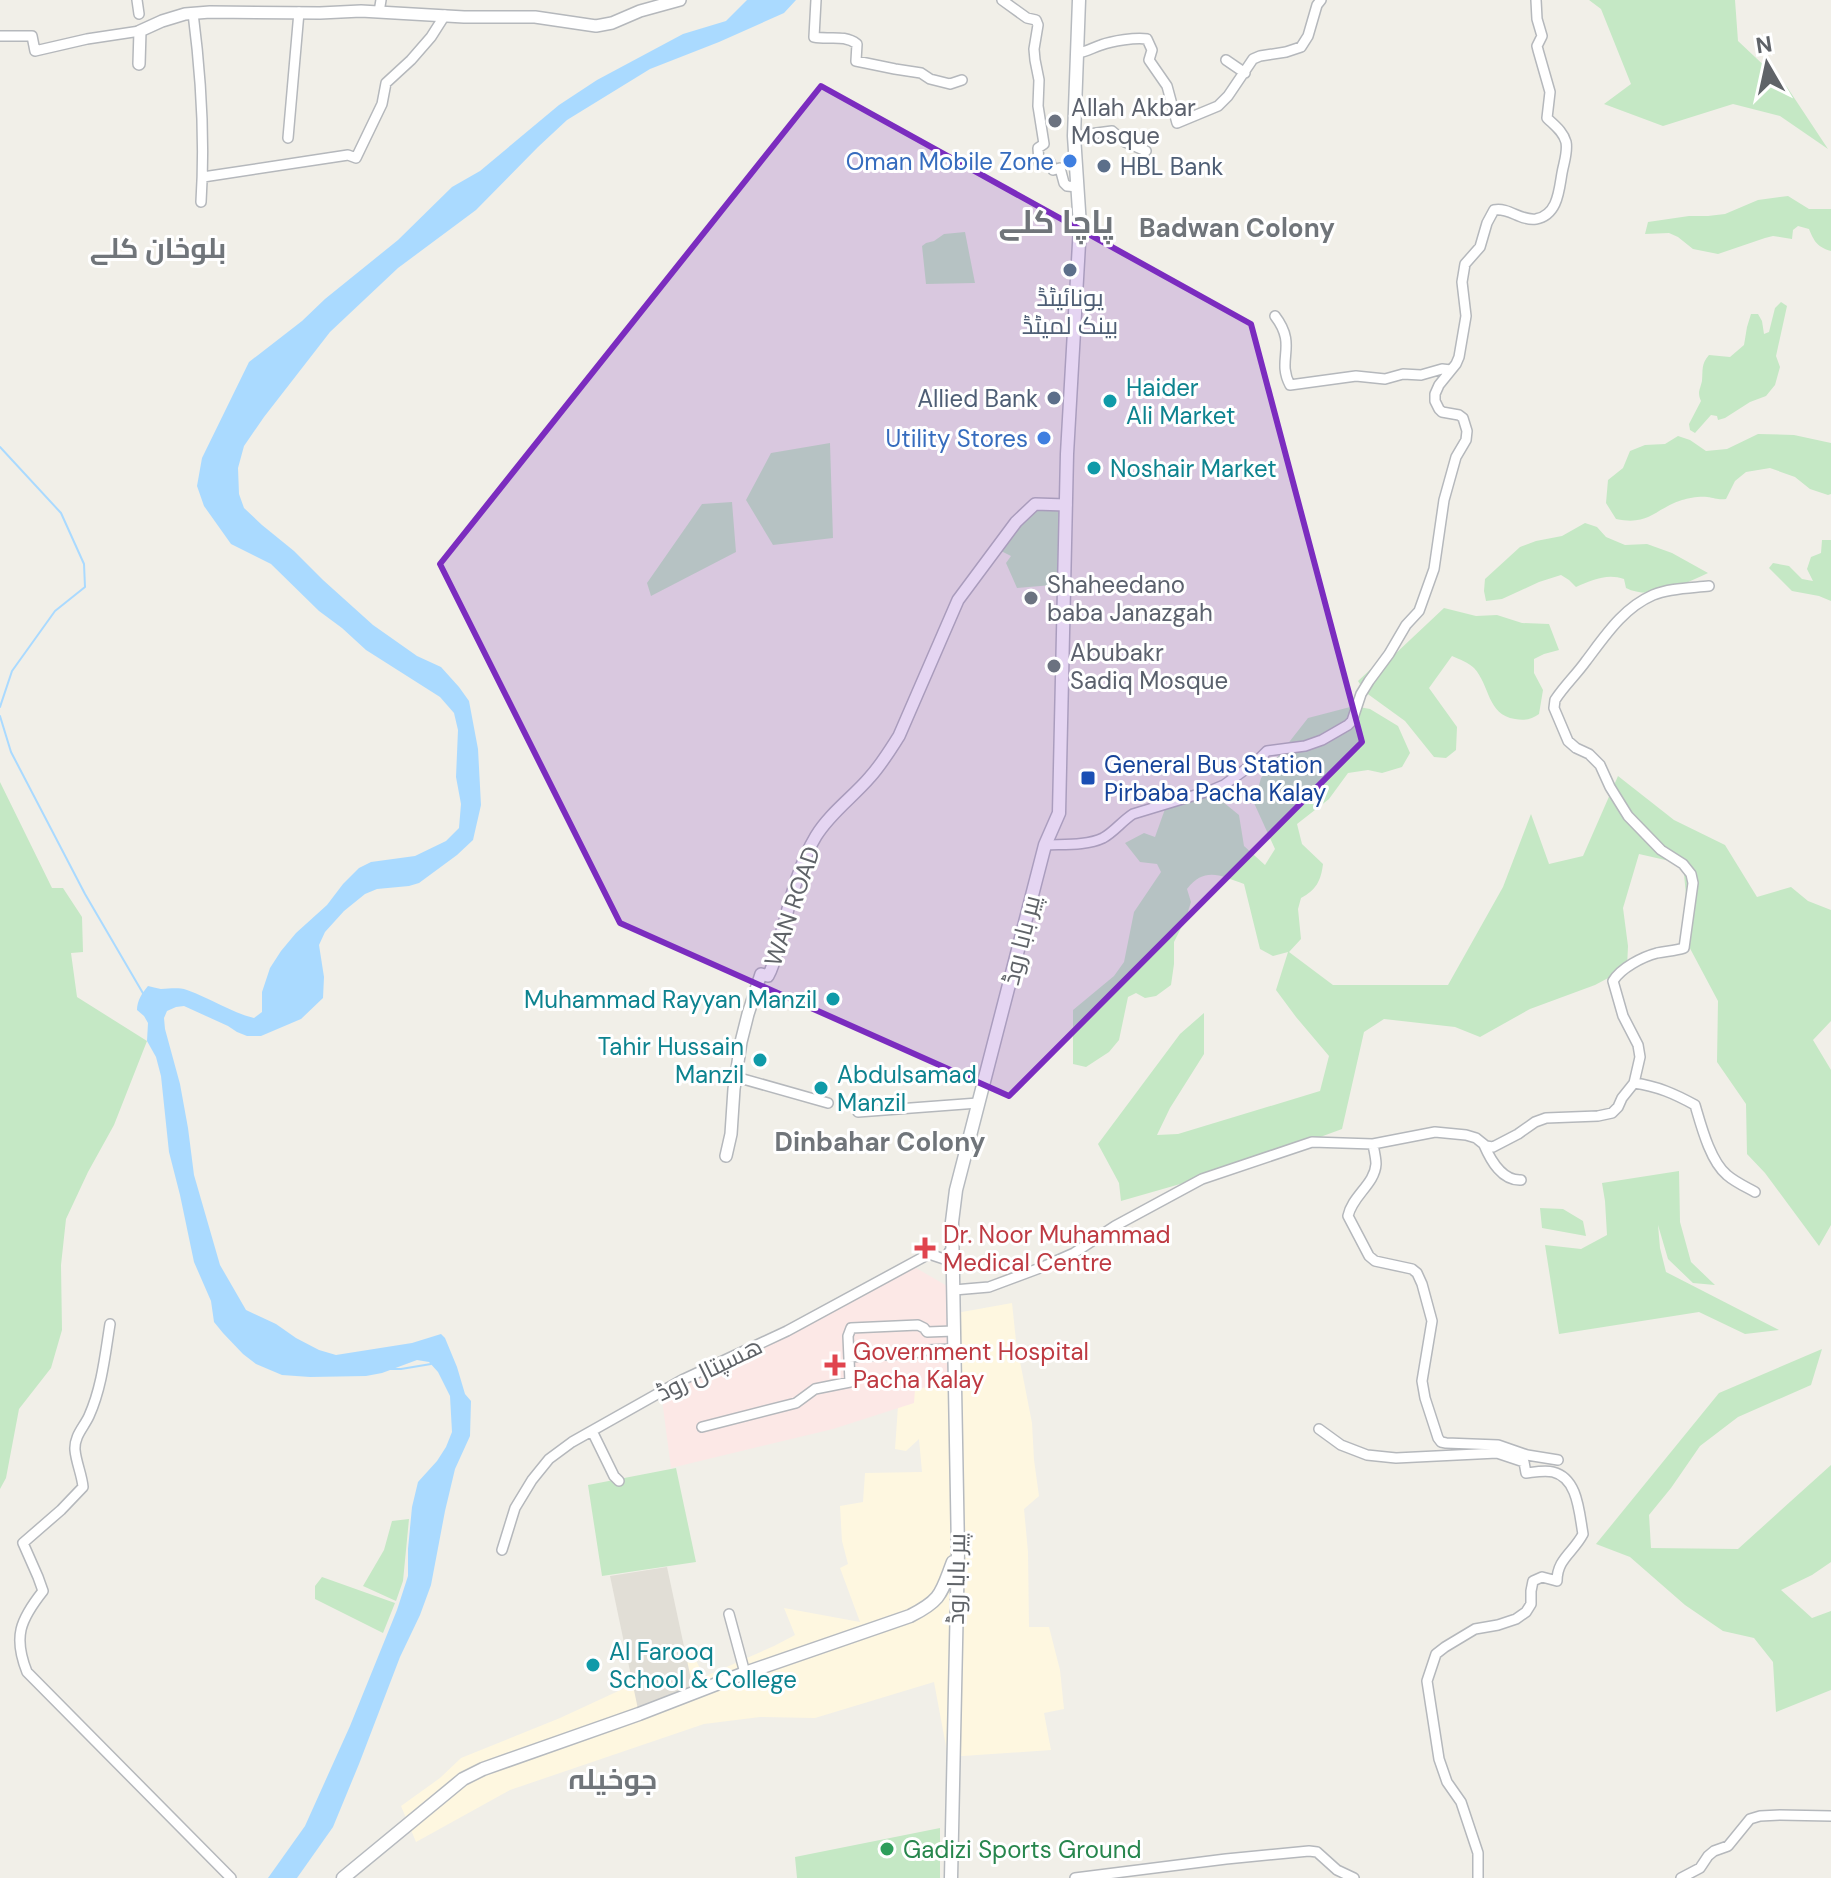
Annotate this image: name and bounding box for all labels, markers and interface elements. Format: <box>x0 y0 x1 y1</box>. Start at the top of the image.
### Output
north arrow <box>1727 24 1807 104</box>
text: N <box>1754 29 1774 60</box>
place label: Allah Akbar Mosque <box>1071 92 1196 151</box>
marker: Allah Akbar Mosque <box>1046 112 1064 130</box>
place label: Oman Mobile Zone <box>846 146 1054 177</box>
place label: HBL Bank <box>1120 151 1223 182</box>
marker: Oman Mobile Zone <box>1061 152 1079 170</box>
marker: HBL Bank <box>1095 157 1113 175</box>
district label: پاچا کلے <box>998 201 1114 245</box>
district label: Badwan Colony <box>1139 211 1335 245</box>
district label: بلوخان كلے <box>90 230 226 267</box>
marker: یونائیٹڈ بینک لمیٹڈ <box>1061 261 1079 279</box>
place label: یونائیٹڈ بینک لمیٹڈ <box>1022 282 1118 341</box>
place label: Haider Ali Market <box>1126 372 1235 431</box>
place label: Allied Bank <box>917 383 1038 414</box>
marker: Allied Bank <box>1045 389 1063 407</box>
marker: Haider Ali Market <box>1101 392 1119 410</box>
place label: Utility Stores <box>886 423 1028 454</box>
marker: Utility Stores <box>1035 429 1053 447</box>
place label: Noshair Market <box>1110 453 1277 484</box>
marker: Noshair Market <box>1085 459 1103 477</box>
place label: Shaheedano baba Janazgah <box>1047 569 1213 628</box>
marker: Shaheedano baba Janazgah <box>1022 589 1040 607</box>
place label: Abubakr Sadiq Mosque <box>1070 637 1228 696</box>
marker: Abubakr Sadiq Mosque <box>1045 657 1063 675</box>
place label: General Bus Station Pirbaba Pacha Kalay <box>1104 749 1326 808</box>
marker: General Bus Station Pirbaba Pacha Kalay <box>1079 769 1097 787</box>
street label: WAN ROAD <box>757 842 827 970</box>
street label: پیر بابا روڈ <box>995 891 1048 988</box>
place label: Muhammad Rayyan Manzil <box>524 984 817 1015</box>
marker: Muhammad Rayyan Manzil <box>824 990 842 1008</box>
place label: Tahir Hussain Manzil <box>598 1031 744 1090</box>
marker: Tahir Hussain Manzil <box>751 1051 769 1069</box>
place label: Abdulsamad Manzil <box>837 1059 977 1118</box>
marker: Abdulsamad Manzil <box>812 1079 830 1097</box>
district label: Dinbahar Colony <box>775 1125 986 1159</box>
place label: Dr. Noor Muhammad Medical Centre <box>943 1219 1171 1278</box>
marker: Dr. Noor Muhammad Medical Centre <box>914 1237 936 1259</box>
street label: ھسپتال روڈ <box>651 1330 767 1408</box>
place label: Government Hospital Pacha Kalay <box>853 1336 1089 1395</box>
marker: Government Hospital Pacha Kalay <box>824 1354 846 1376</box>
street label: پیر بابا روڈ <box>940 1532 973 1625</box>
place label: Al Farooq School & College <box>609 1636 797 1695</box>
marker: Al Farooq School & College <box>584 1656 602 1674</box>
district label: جوخیلہ <box>569 1761 657 1798</box>
place label: Gadizi Sports Ground <box>903 1834 1142 1865</box>
marker: Gadizi Sports Ground <box>878 1840 896 1858</box>

